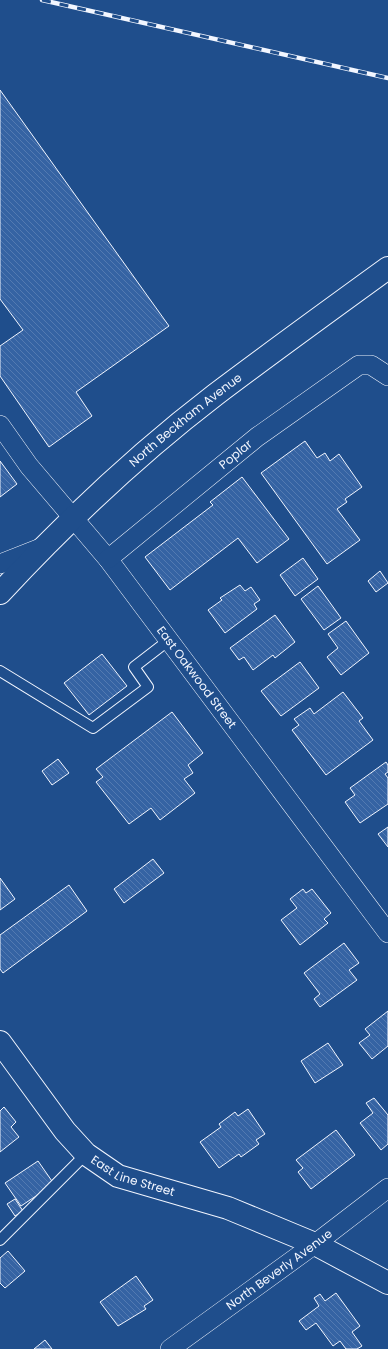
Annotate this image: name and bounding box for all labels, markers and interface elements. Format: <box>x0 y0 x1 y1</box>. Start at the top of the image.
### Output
street label: North Beckham Avenue <box>125 369 245 470</box>
street label: Poplar <box>215 435 256 473</box>
street label: East Oakwood Street <box>153 622 241 732</box>
street label: East Line Street <box>88 1151 177 1200</box>
street label: North Beverly Avenue <box>222 1225 335 1314</box>

